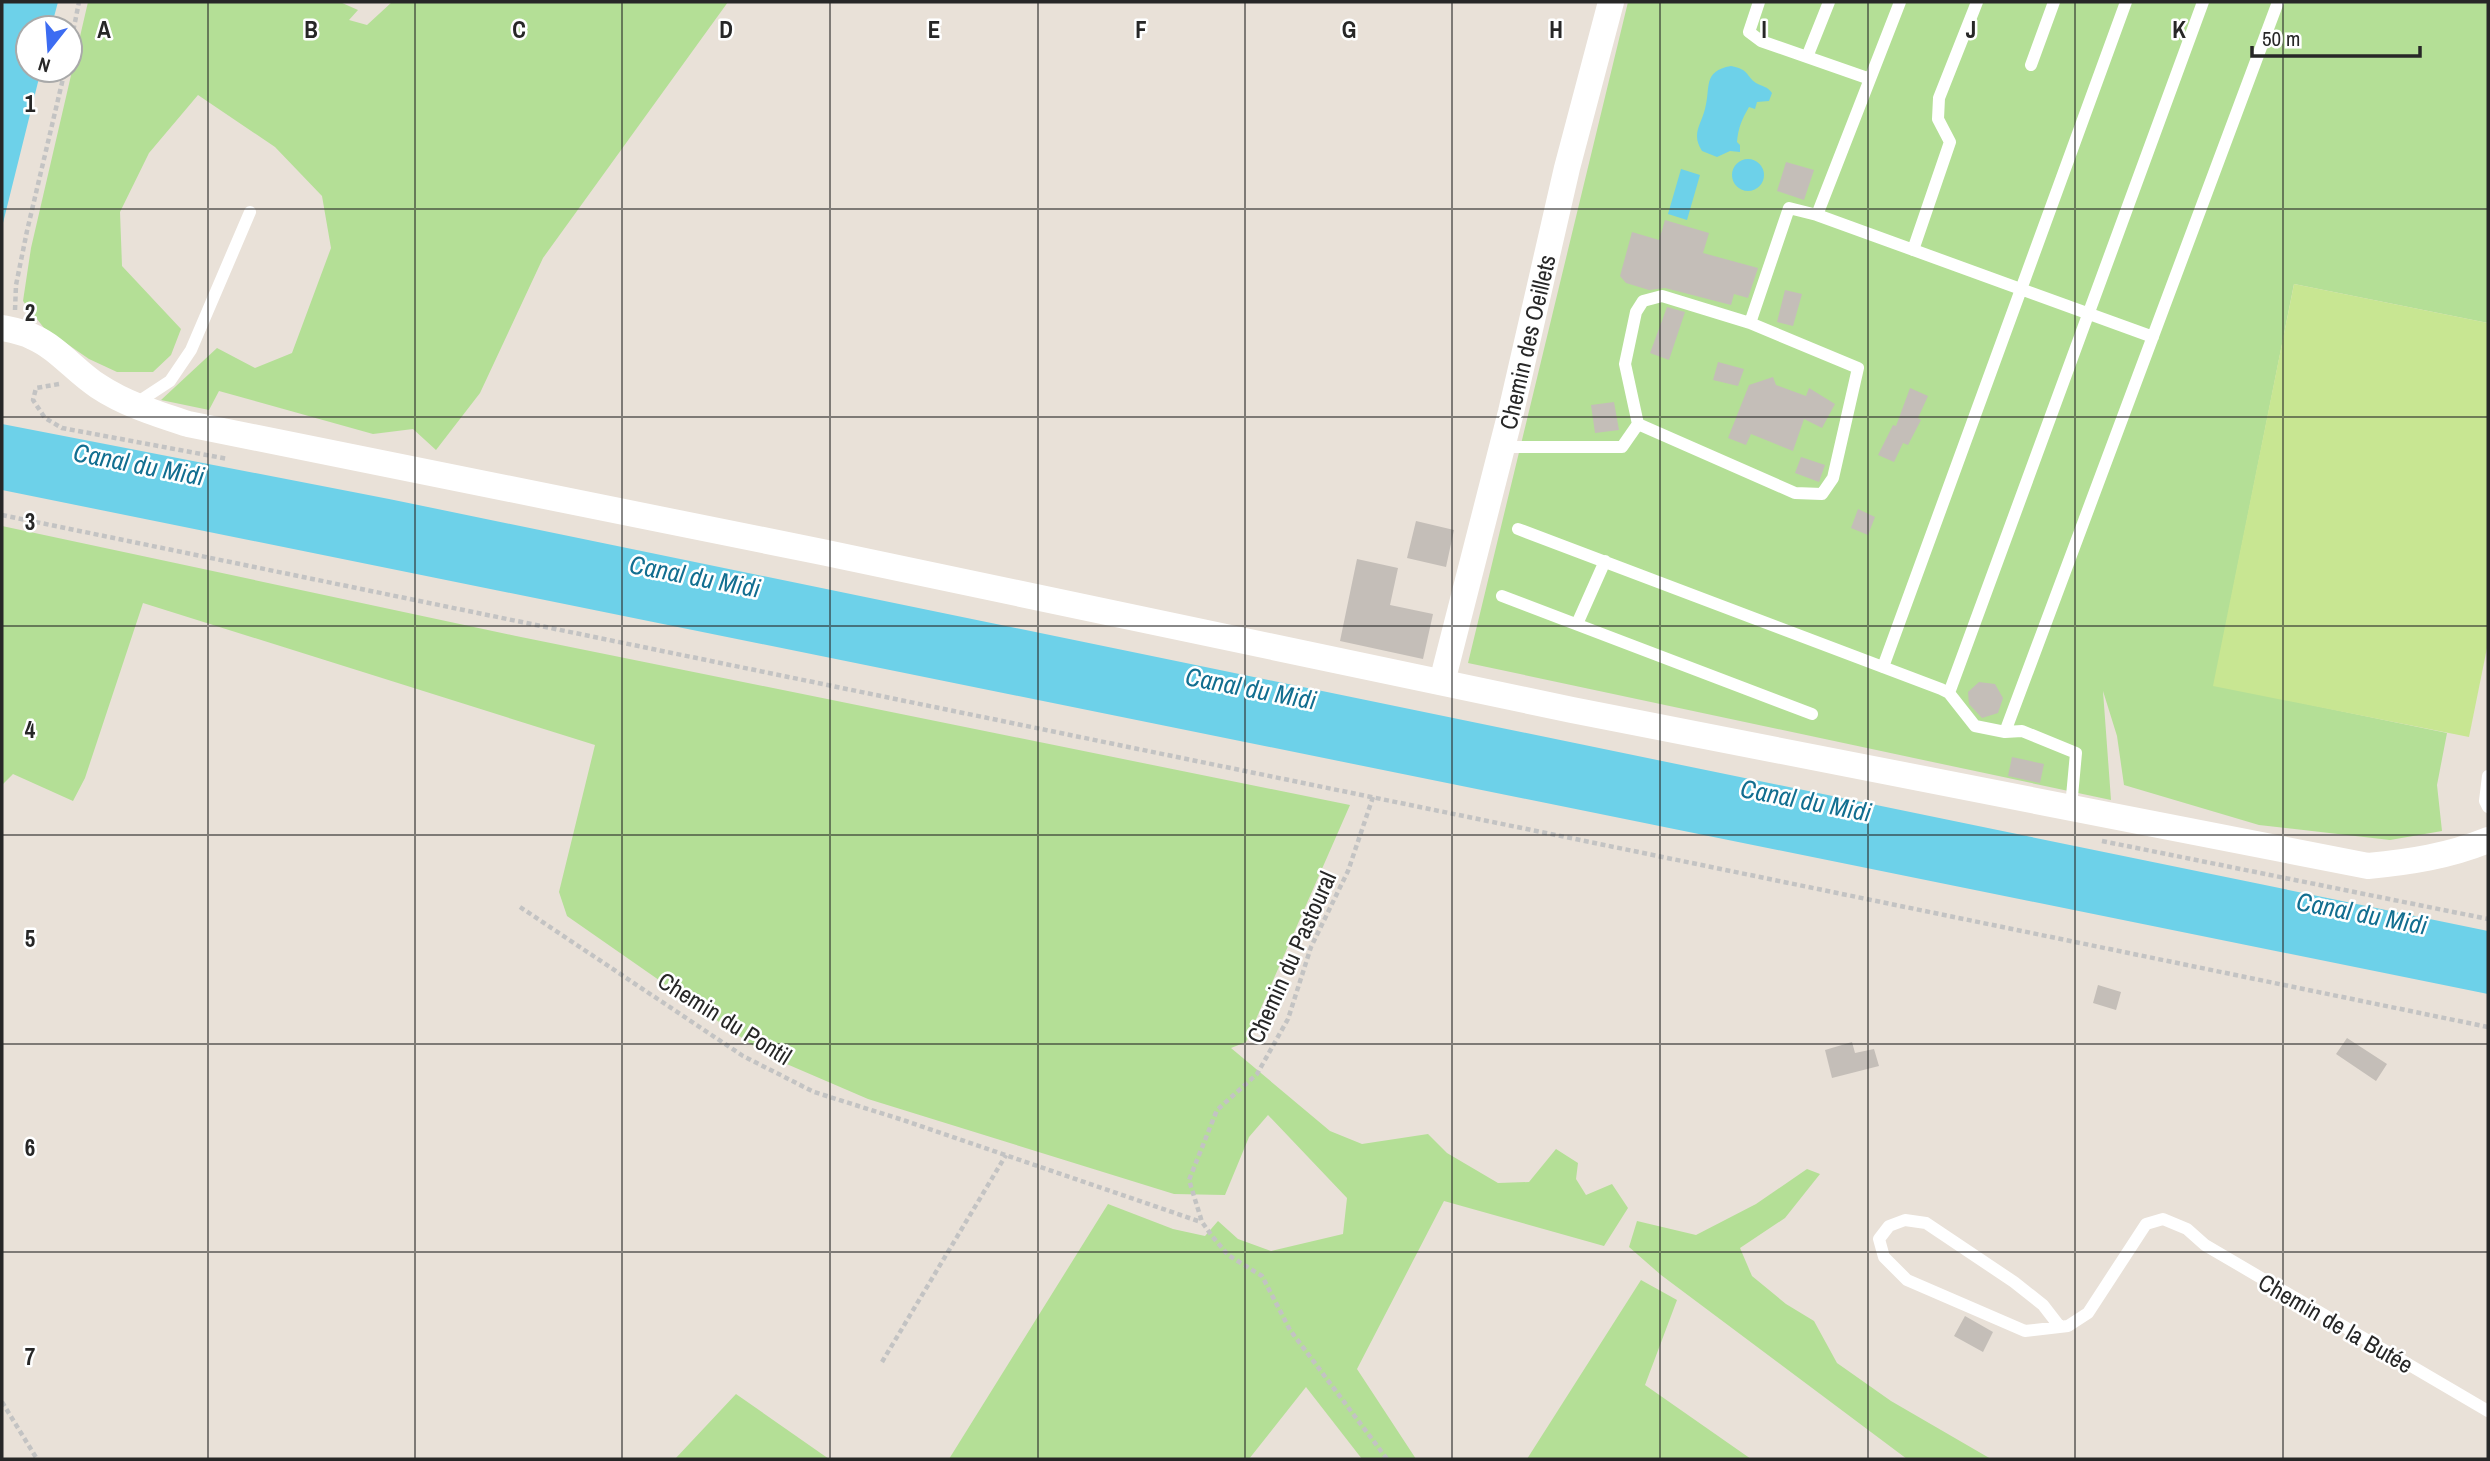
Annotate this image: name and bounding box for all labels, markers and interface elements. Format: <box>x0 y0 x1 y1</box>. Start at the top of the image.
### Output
north arrow <box>14 14 84 84</box>
text: A <box>97 14 111 45</box>
text: B <box>304 14 318 45</box>
text: C <box>512 14 526 45</box>
text: D <box>719 14 733 45</box>
text: E <box>928 14 940 45</box>
text: F <box>1135 14 1147 45</box>
text: G <box>1342 14 1356 45</box>
text: H <box>1549 14 1563 45</box>
text: I <box>1761 14 1767 45</box>
text: J <box>1966 14 1976 45</box>
text: K <box>2172 14 2186 45</box>
scale bar <box>2252 14 2420 58</box>
text: 50 m <box>2262 24 2300 53</box>
text: N <box>35 51 53 79</box>
text: 1 <box>25 88 36 119</box>
street label: Chemin des Oeillets <box>1491 252 1563 432</box>
text: 2 <box>25 297 35 328</box>
water label: Canal du Midi <box>71 434 208 494</box>
text: 3 <box>25 506 35 537</box>
water label: Canal du Midi <box>627 546 764 606</box>
water label: Canal du Midi <box>1183 658 1320 718</box>
text: 4 <box>25 714 36 745</box>
water label: Canal du Midi <box>1738 770 1875 830</box>
street label: Chemin du Pastoural <box>1239 866 1343 1048</box>
water label: Canal du Midi <box>2294 883 2431 943</box>
text: 5 <box>25 923 35 954</box>
street label: Chemin du Pontil <box>652 964 798 1072</box>
text: 6 <box>25 1132 35 1163</box>
street label: Chemin de la Butée <box>2253 1266 2419 1380</box>
text: 7 <box>25 1341 35 1372</box>

